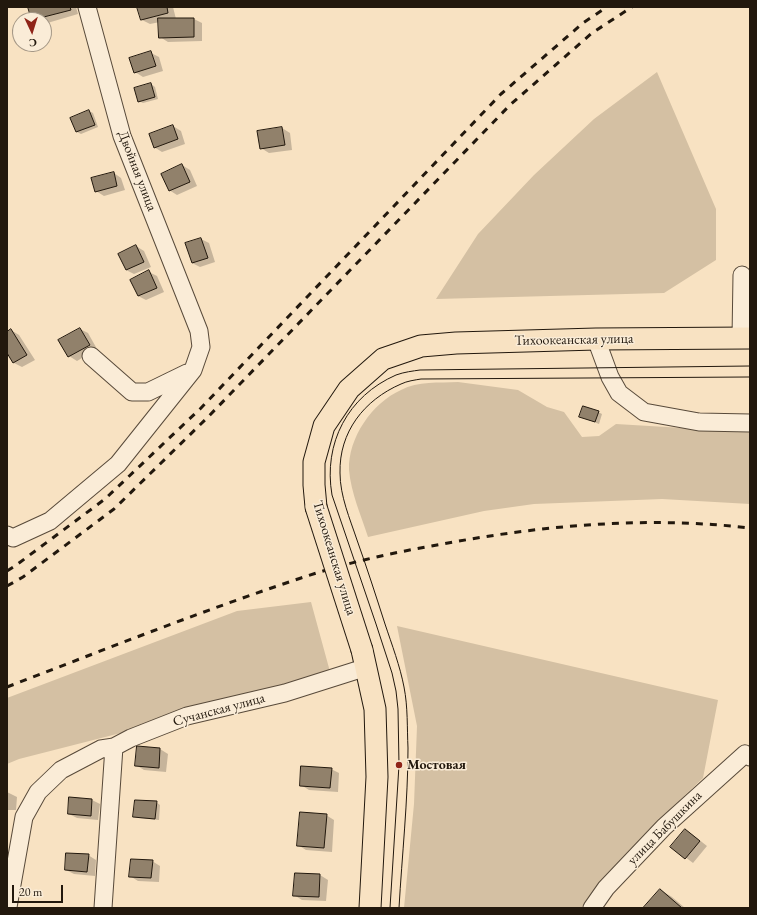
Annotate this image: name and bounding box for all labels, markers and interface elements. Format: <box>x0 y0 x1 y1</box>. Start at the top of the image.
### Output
north arrow <box>12 12 52 52</box>
text: С <box>28 36 37 50</box>
street label: Двойная улица <box>114 128 160 214</box>
street label: Тихоокеанская улица <box>514 331 634 349</box>
street label: Тихоокеанская улица <box>309 499 359 617</box>
street label: Сучанская улица <box>171 690 267 730</box>
place label: Мостовая <box>407 757 466 773</box>
marker: Мостовая <box>394 760 404 770</box>
street label: улица Бабушкина <box>624 787 706 869</box>
scale bar <box>14 877 65 903</box>
text: 20 m <box>19 884 42 900</box>

